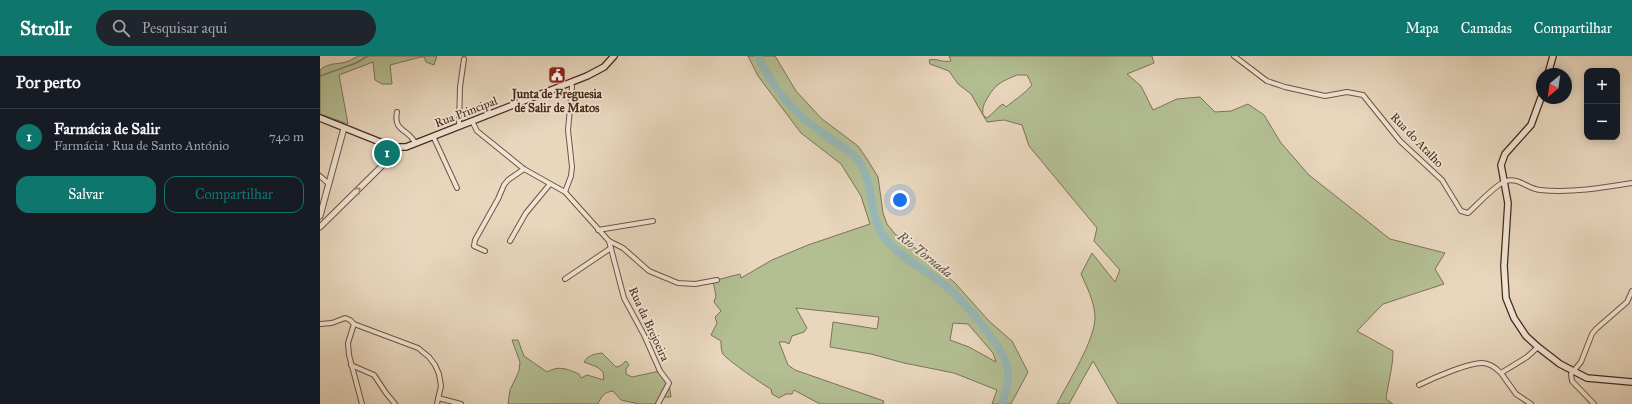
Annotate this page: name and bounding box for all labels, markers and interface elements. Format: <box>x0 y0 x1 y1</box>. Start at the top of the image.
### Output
search box <box>96 10 376 46</box>
text: Strollr <box>20 17 72 40</box>
icon: search <box>110 17 132 39</box>
text: Pesquisar aqui <box>142 19 227 37</box>
text: Mapa <box>1405 20 1439 37</box>
text: Camadas <box>1461 20 1512 37</box>
text: Compartilhar <box>1534 20 1612 37</box>
public building icon: Junta de Freguesia de Salir de Matos <box>547 65 567 85</box>
north arrow <box>1536 68 1572 104</box>
map controls <box>1584 68 1620 140</box>
button: + <box>1584 68 1620 104</box>
text: Por perto <box>16 72 81 93</box>
place label: Junta de Freguesia de Salir de Matos <box>510 87 603 115</box>
street label: Rua Principal <box>433 93 500 130</box>
button: − <box>1584 104 1620 140</box>
street label: Rua do Atalho <box>1387 110 1447 170</box>
text: Farmácia de Salir <box>54 120 160 138</box>
text: 1 <box>26 129 32 145</box>
text: 740 m <box>269 129 304 145</box>
text: Farmácia · Rua de Santo António <box>54 138 229 154</box>
pin: 1 <box>374 138 400 168</box>
button: Salvar <box>16 176 156 213</box>
button: Compartilhar <box>164 176 304 213</box>
one-way arrow <box>353 187 361 195</box>
your location <box>890 190 910 210</box>
water label: Rio Tornada <box>894 228 956 281</box>
street label: Rua da Brejoeira <box>626 285 673 364</box>

